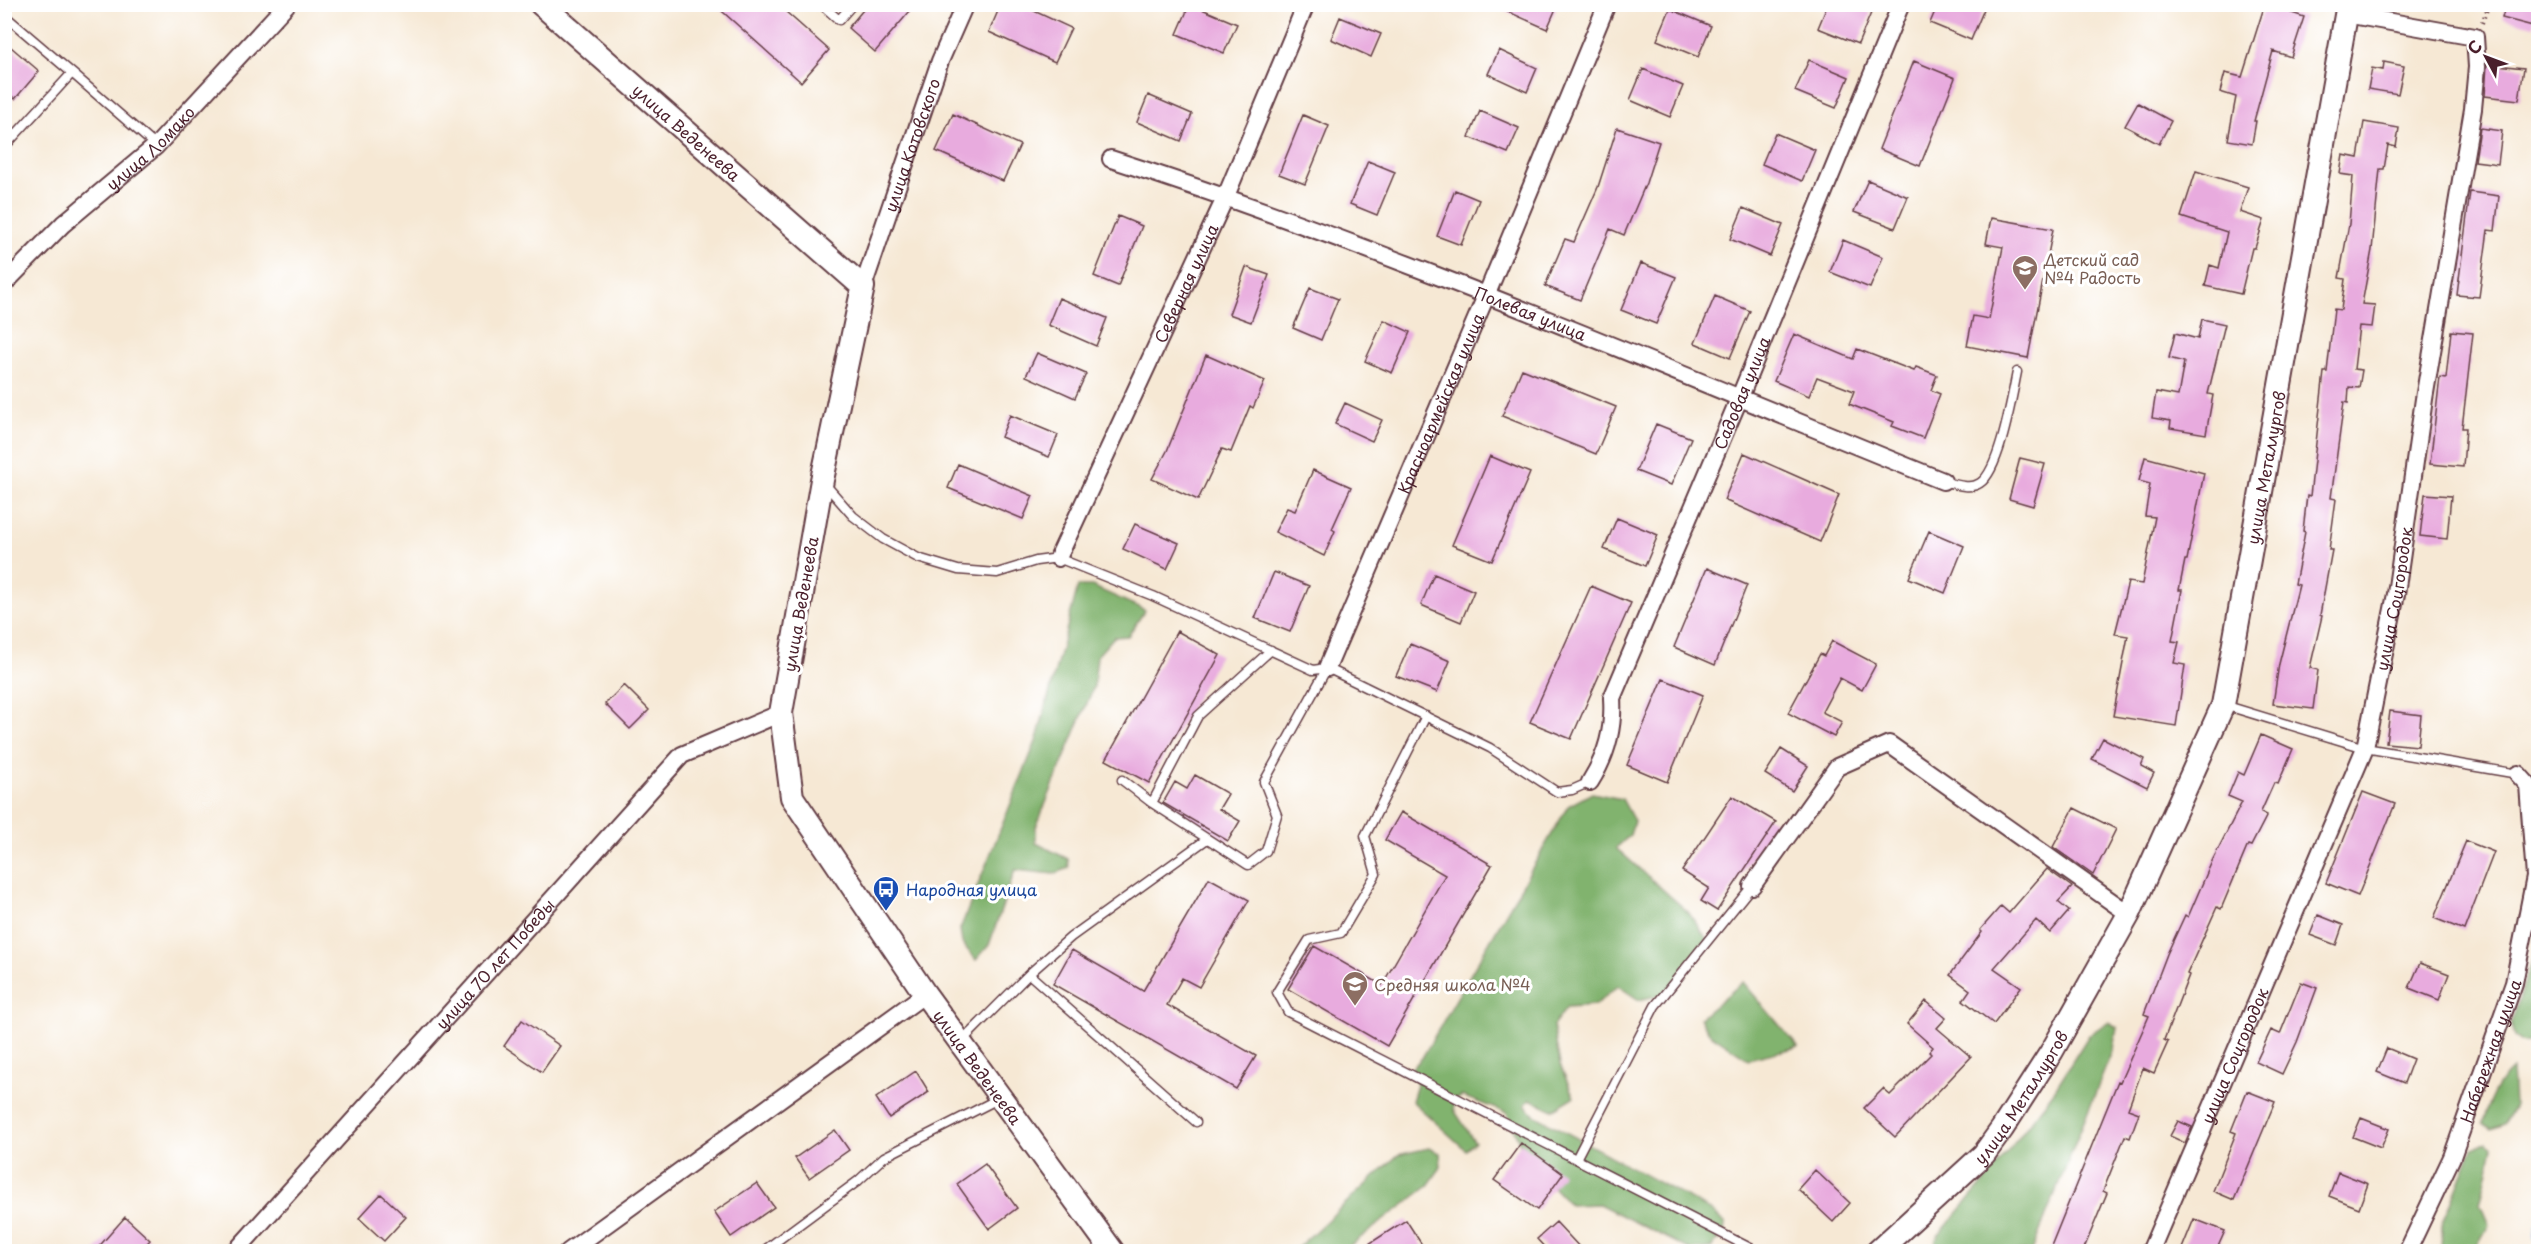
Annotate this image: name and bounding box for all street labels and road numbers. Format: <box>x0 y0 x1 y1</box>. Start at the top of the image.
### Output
street label: улица Котовского <box>877 75 945 215</box>
street label: улица Веденеева <box>627 78 746 186</box>
street label: улица Ломако <box>100 100 200 195</box>
street label: Северная улица <box>1148 220 1224 347</box>
street label: Полевая улица <box>1471 280 1590 346</box>
street label: Красноармейская улица <box>1391 309 1489 497</box>
street label: Садовая улица <box>1707 332 1776 453</box>
street label: улица Металлургов <box>2240 389 2291 546</box>
street label: улица Соцгородок <box>2369 525 2418 673</box>
street label: улица Веденеева <box>776 534 824 674</box>
street label: улица 70 лет Победы <box>429 893 560 1034</box>
street label: Набережная улица <box>2453 976 2527 1126</box>
street label: улица Соцгородок <box>2194 983 2274 1127</box>
street label: улица Веденеева <box>928 1004 1028 1129</box>
street label: улица Металлургов <box>1969 1026 2073 1169</box>

